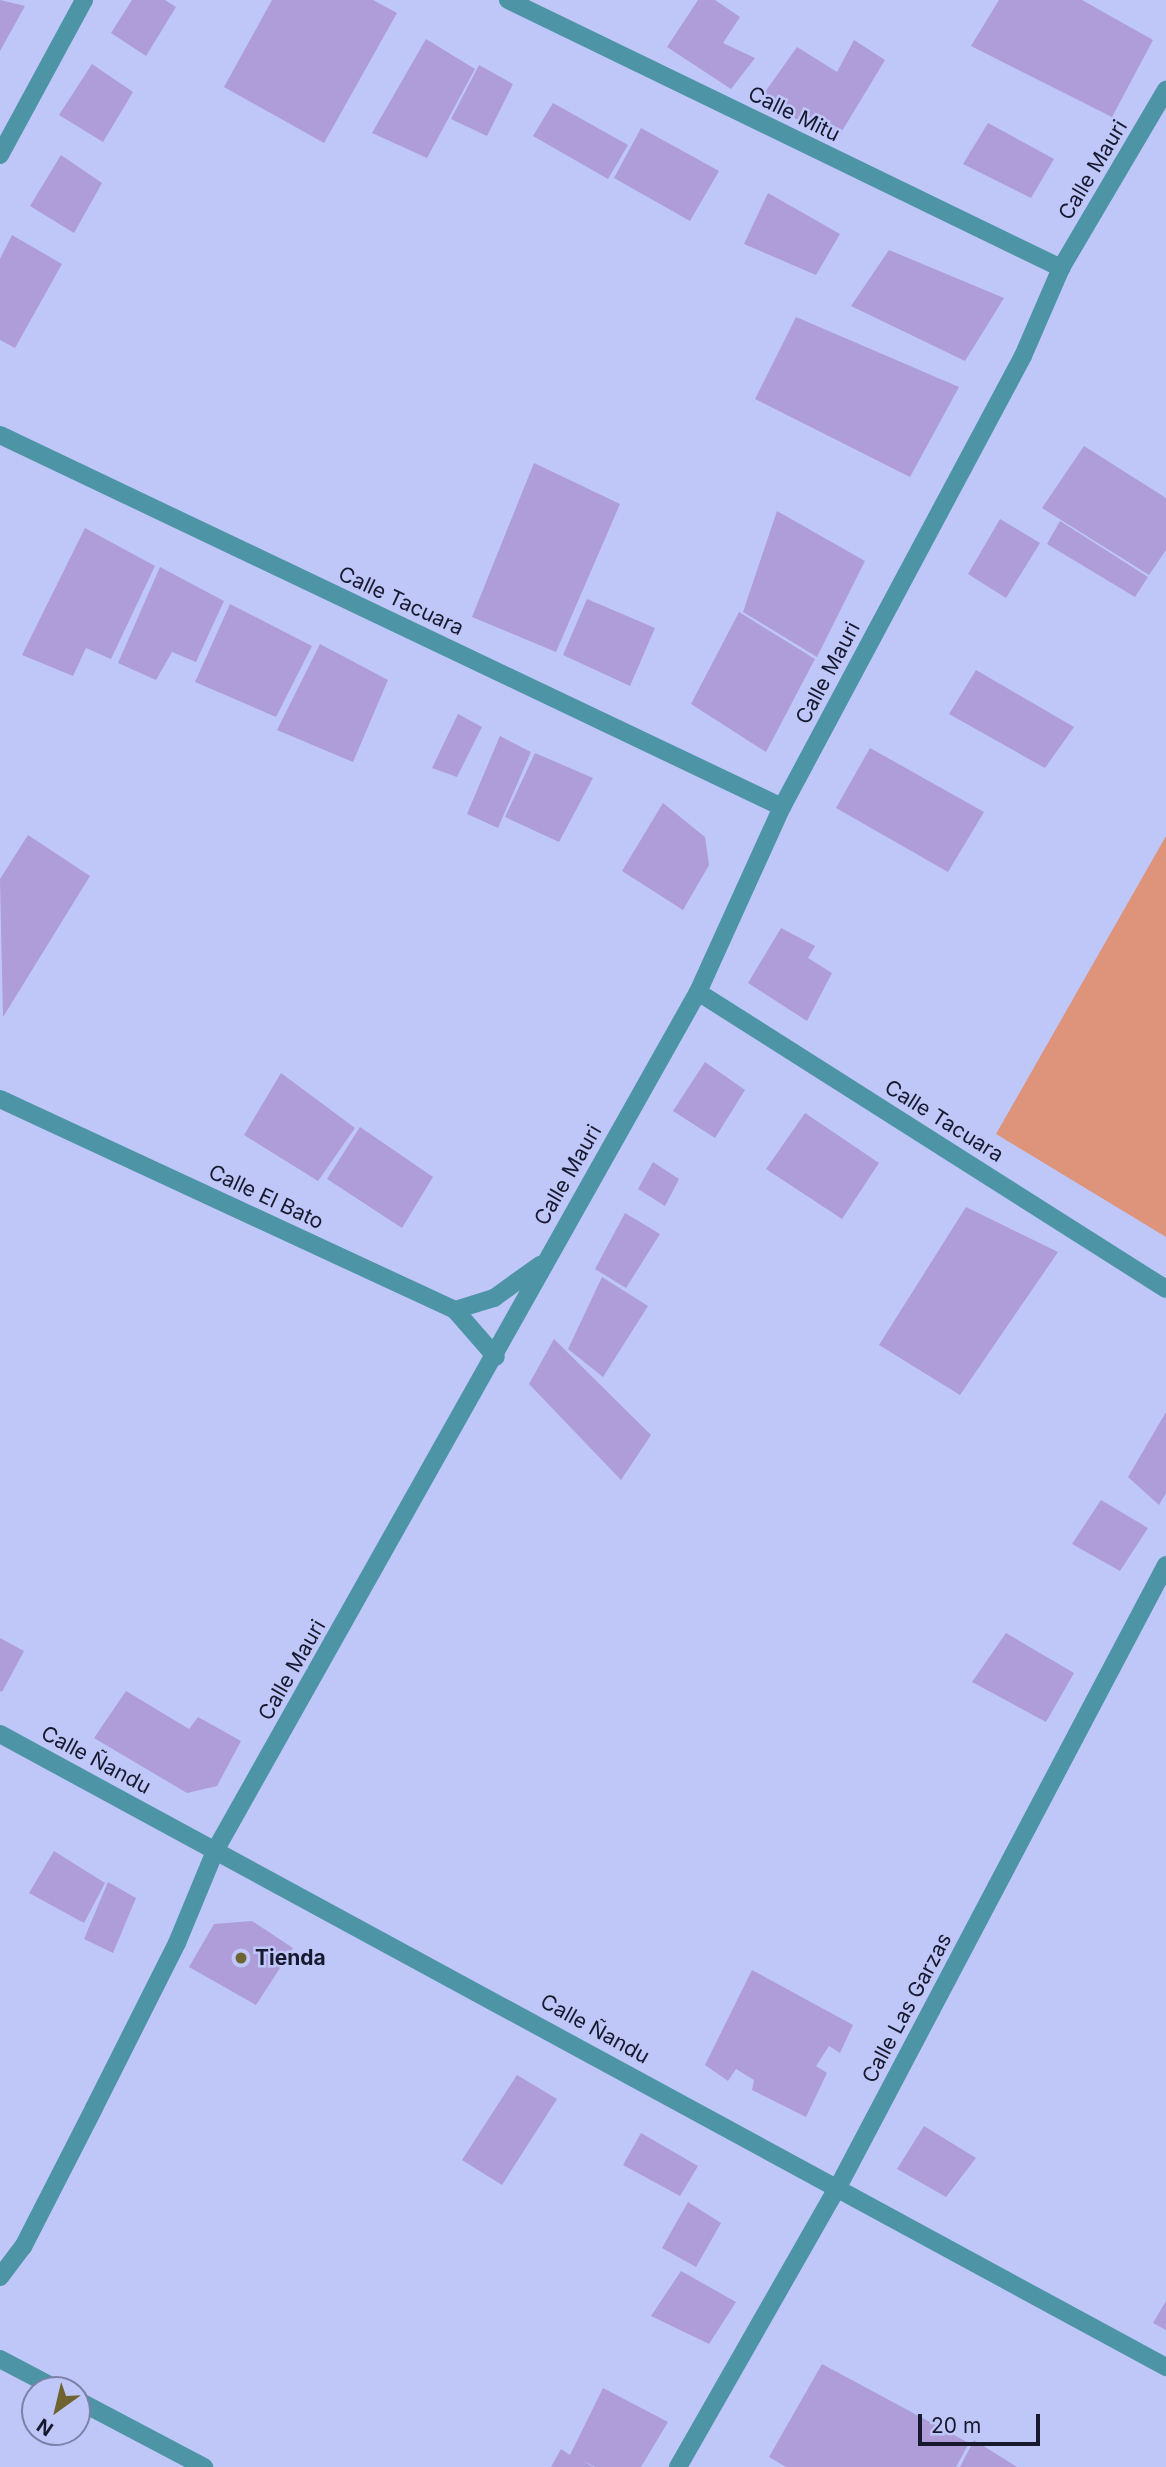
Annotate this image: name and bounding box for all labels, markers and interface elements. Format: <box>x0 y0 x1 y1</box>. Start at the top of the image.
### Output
street label: Calle Mitu <box>744 81 844 147</box>
street label: Calle Mauri <box>1053 116 1133 224</box>
street label: Calle Tacuara <box>334 561 468 641</box>
street label: Calle Mauri <box>791 618 865 728</box>
street label: Calle Tacuara <box>880 1075 1008 1167</box>
street label: Calle Mauri <box>529 1120 607 1230</box>
street label: Calle El Bato <box>205 1159 327 1235</box>
street label: Calle Mauri <box>253 1615 331 1725</box>
street label: Calle Ñandu <box>37 1721 155 1799</box>
street label: Calle Las Garzas <box>857 1929 957 2087</box>
place label: Tienda <box>255 1945 326 1971</box>
marker: Tienda <box>233 1950 249 1966</box>
street label: Calle Ñandu <box>536 1989 654 2069</box>
north arrow <box>21 2376 91 2446</box>
scale bar <box>921 2400 1044 2444</box>
text: 20 m <box>931 2413 981 2438</box>
text: N <box>33 2414 58 2441</box>

